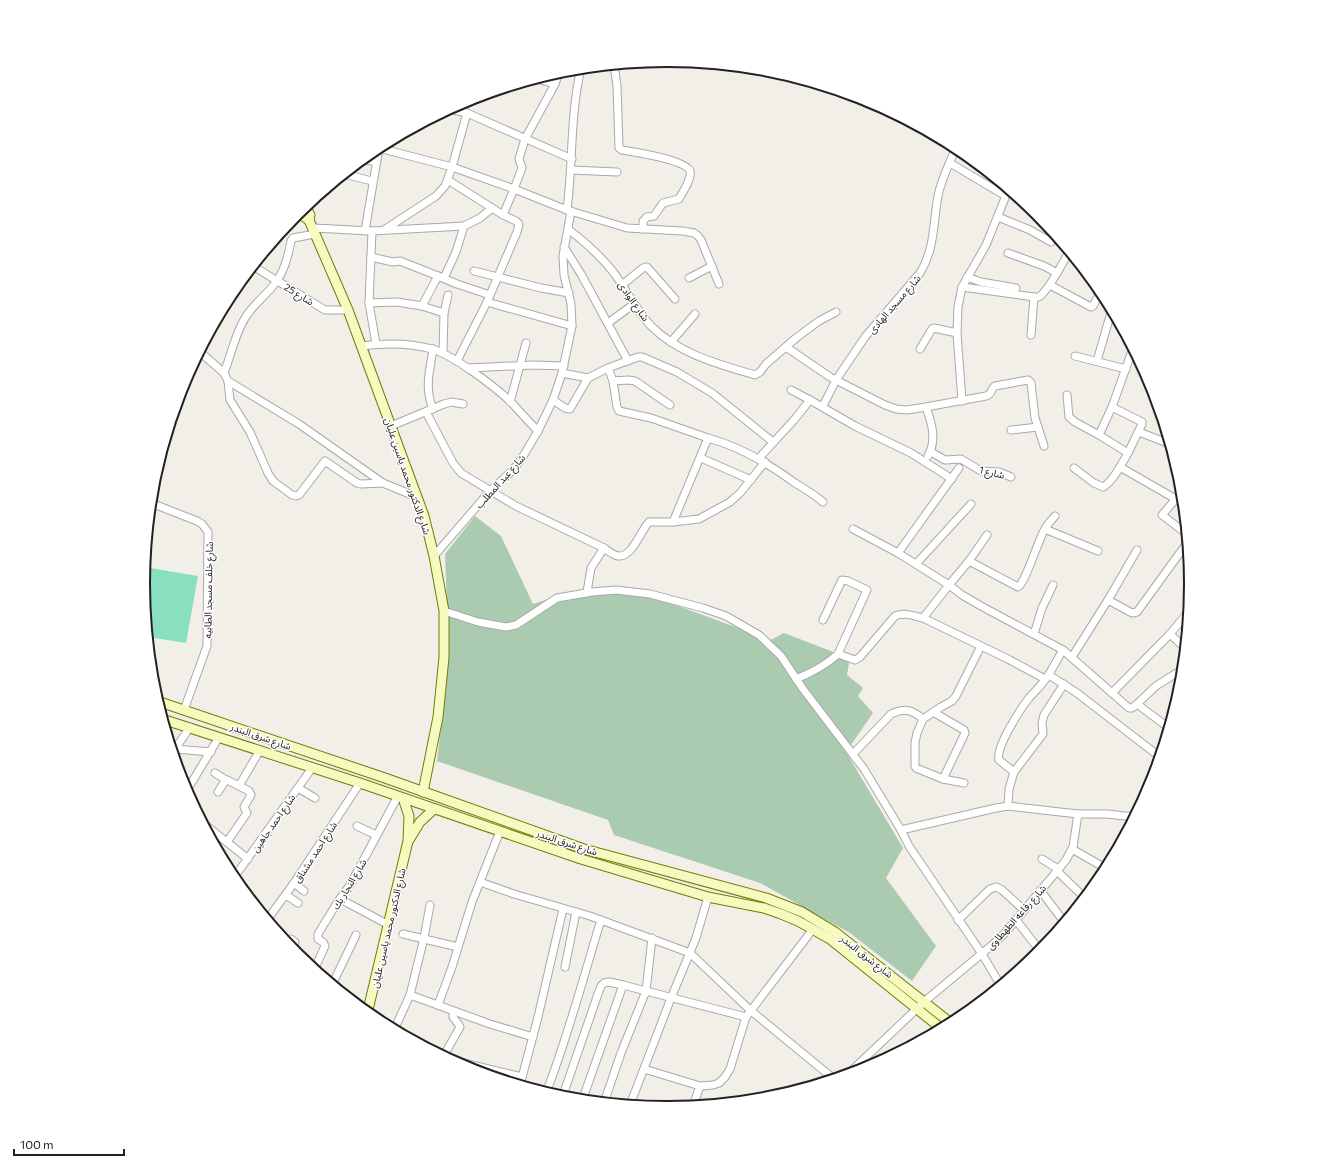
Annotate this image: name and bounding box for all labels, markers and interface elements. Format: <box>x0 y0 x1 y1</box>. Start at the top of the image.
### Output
street label: شارع مسجد الهادى <box>865 272 924 337</box>
street label: شارع الوادى <box>614 279 652 324</box>
street label: شارع 25 <box>281 280 316 309</box>
street label: شارع الدكتور محمد ياسين عليان <box>380 416 434 537</box>
street label: شارع عبد المطلب <box>472 451 529 512</box>
street label: شارع 1 <box>978 463 1006 483</box>
street label: شارع خلف مسجد الطابيه <box>201 541 217 639</box>
street label: شارع شرق البندر <box>227 720 293 754</box>
street label: شارع احمد جاهين <box>249 791 299 856</box>
street label: شارع احمد مشناق <box>291 819 341 886</box>
street label: شارع شرق البندر <box>533 826 599 859</box>
street label: شارع النجار بك <box>329 857 371 912</box>
street label: شارع الدكتور محمد ياسين عليان <box>368 867 410 990</box>
street label: شارع رفاعه الطهطاوى <box>984 882 1050 953</box>
street label: شارع شرق البندر <box>836 931 896 982</box>
scale bar <box>14 1131 124 1157</box>
text: 100 m <box>20 1137 54 1151</box>

